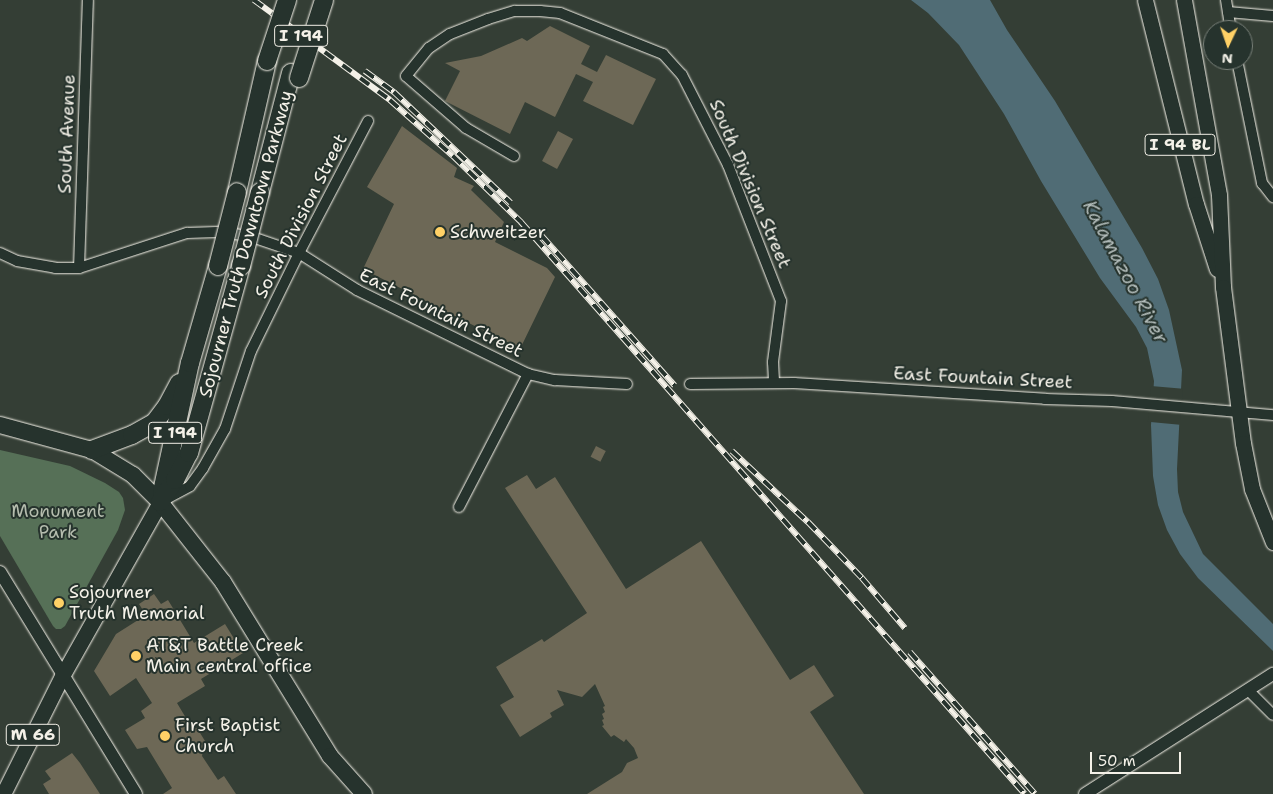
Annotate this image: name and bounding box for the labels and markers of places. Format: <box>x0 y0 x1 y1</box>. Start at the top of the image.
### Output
place label: Schweitzer <box>450 221 546 243</box>
marker: Schweitzer <box>434 226 446 238</box>
place label: Sojourner Truth Memorial <box>69 582 204 624</box>
marker: Sojourner Truth Memorial <box>53 597 65 609</box>
place label: AT&T Battle Creek Main central office <box>146 635 312 678</box>
marker: AT&T Battle Creek Main central office <box>130 650 142 662</box>
place label: First Baptist Church <box>175 715 280 758</box>
marker: First Baptist Church <box>159 730 171 742</box>

